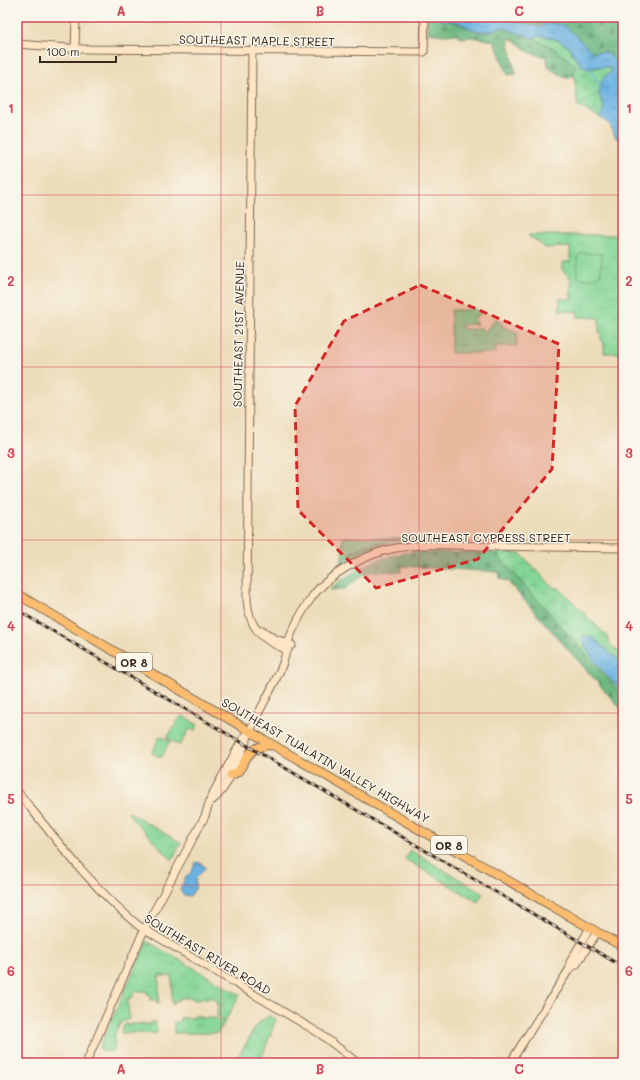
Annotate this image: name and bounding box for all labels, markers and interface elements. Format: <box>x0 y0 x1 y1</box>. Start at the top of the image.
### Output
text: A <box>116 2 126 19</box>
text: B <box>316 2 325 19</box>
text: C <box>514 2 524 19</box>
street label: SOUTHEAST MAPLE STREET <box>179 31 335 49</box>
scale bar <box>40 38 116 64</box>
text: 100 m <box>46 43 80 59</box>
text: 1 <box>8 99 14 116</box>
text: 1 <box>626 99 632 116</box>
street label: SOUTHEAST 21ST AVENUE <box>229 261 247 407</box>
text: 2 <box>7 272 15 289</box>
text: 2 <box>625 272 633 289</box>
text: 3 <box>7 444 15 461</box>
text: 3 <box>625 444 633 461</box>
street label: SOUTHEAST CYPRESS STREET <box>401 529 571 545</box>
text: 4 <box>7 617 15 634</box>
text: 4 <box>625 617 633 634</box>
road number: OR 8 <box>116 653 152 671</box>
street label: SOUTHEAST TUALATIN VALLEY HIGHWAY <box>219 694 433 826</box>
text: 5 <box>7 790 15 807</box>
text: 5 <box>625 790 633 807</box>
road number: OR 8 <box>431 836 467 854</box>
street label: SOUTHEAST RIVER ROAD <box>142 910 274 998</box>
text: 6 <box>7 962 15 979</box>
text: 6 <box>625 962 633 979</box>
text: A <box>116 1060 126 1077</box>
text: B <box>316 1060 325 1077</box>
text: C <box>514 1060 524 1077</box>

